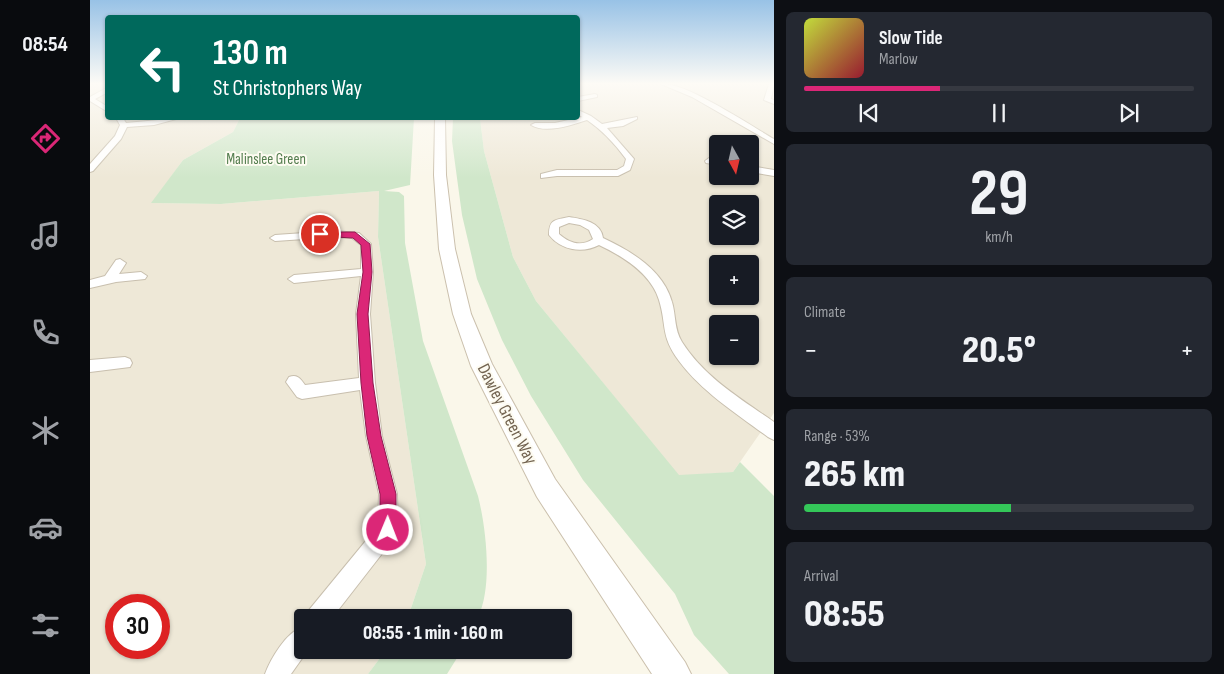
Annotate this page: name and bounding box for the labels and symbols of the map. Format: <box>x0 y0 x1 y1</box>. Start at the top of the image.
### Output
north arrow <box>709 135 759 185</box>
park label: Malinslee Green <box>226 150 306 169</box>
pin <box>299 213 341 255</box>
street label: Dawley Green Way <box>473 360 541 468</box>
position arrow <box>361 503 413 555</box>
speed limit sign: 30 <box>105 594 170 659</box>

